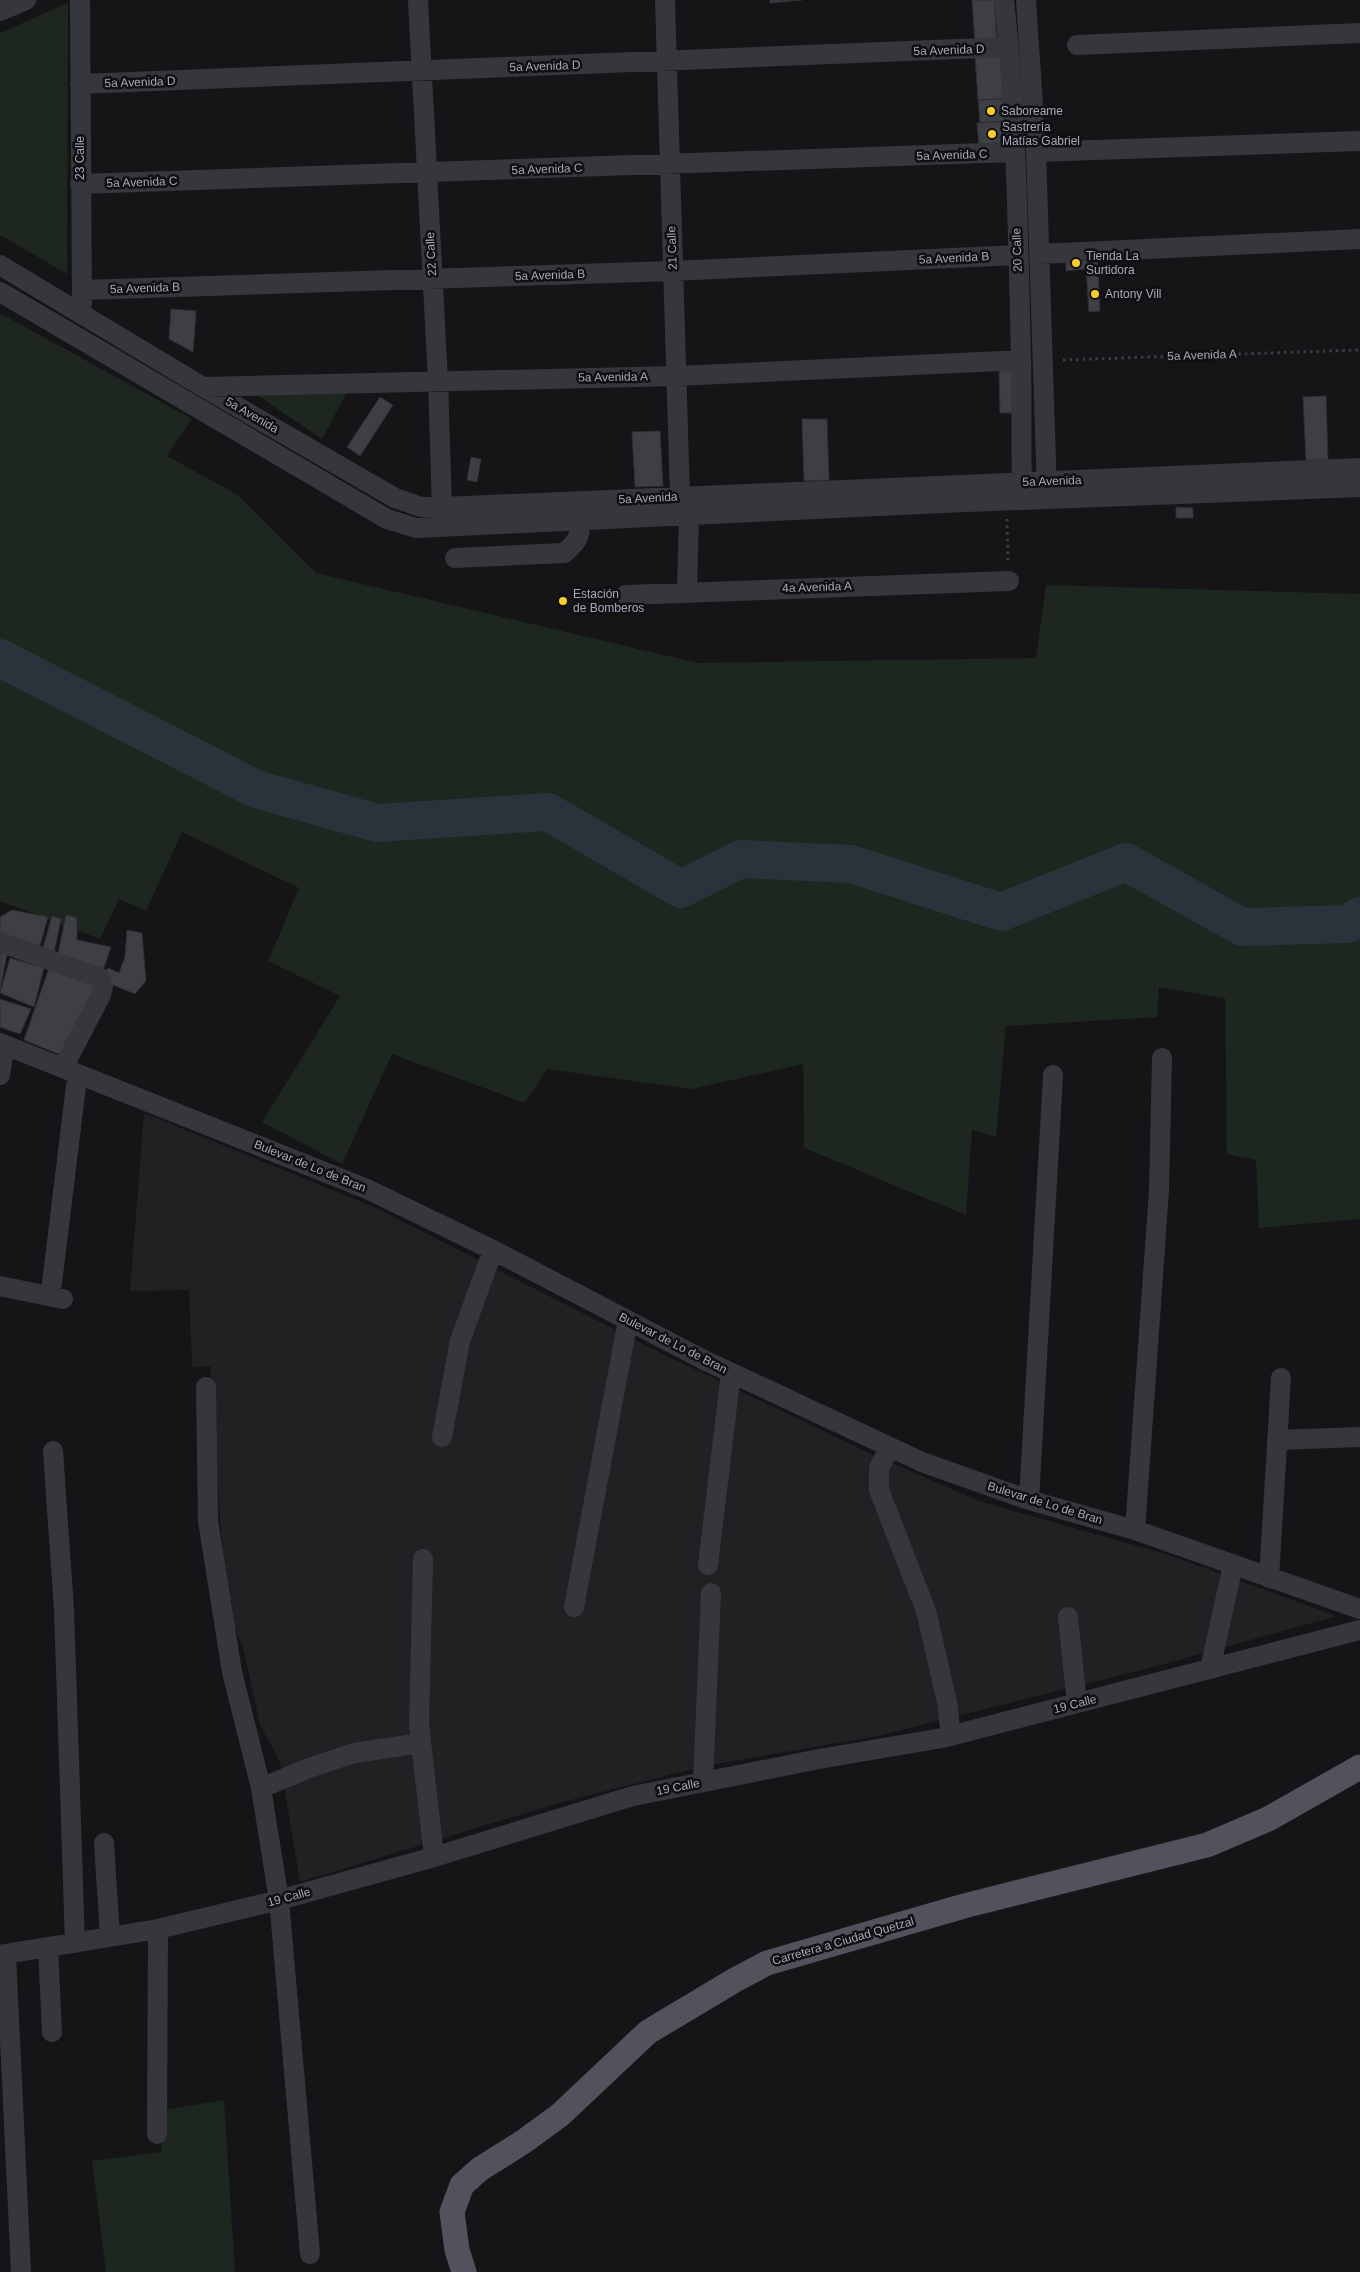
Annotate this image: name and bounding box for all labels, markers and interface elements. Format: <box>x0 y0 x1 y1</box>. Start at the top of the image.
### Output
street label: 5a Avenida D <box>913 42 985 58</box>
street label: 5a Avenida D <box>509 58 581 74</box>
street label: 5a Avenida D <box>104 74 176 90</box>
place label: Saboreame <box>1001 104 1063 118</box>
marker: Saboreame <box>985 105 997 117</box>
place label: Sastrería Matías Gabriel <box>1002 120 1080 148</box>
marker: Sastrería Matías Gabriel <box>986 128 998 140</box>
street label: 23 Calle <box>73 136 87 180</box>
street label: 5a Avenida C <box>916 147 988 163</box>
street label: 5a Avenida C <box>511 161 583 177</box>
street label: 5a Avenida C <box>106 174 178 190</box>
street label: 21 Calle <box>664 225 680 270</box>
street label: 20 Calle <box>1009 227 1025 272</box>
street label: 22 Calle <box>423 231 439 276</box>
street label: 5a Avenida B <box>918 249 990 267</box>
place label: Tienda La Surtidora <box>1086 249 1139 277</box>
marker: Tienda La Surtidora <box>1070 257 1082 269</box>
street label: 5a Avenida B <box>515 267 585 283</box>
street label: 5a Avenida B <box>110 280 180 296</box>
place label: Antony Vill <box>1105 287 1161 301</box>
marker: Antony Vill <box>1089 288 1101 300</box>
street label: 5a Avenida A <box>1167 347 1237 363</box>
street label: 5a Avenida A <box>578 369 648 385</box>
street label: 5a Avenida <box>223 394 281 436</box>
street label: 5a Avenida <box>1022 473 1082 489</box>
street label: 5a Avenida <box>618 489 678 507</box>
street label: 4a Avenida A <box>782 579 852 595</box>
place label: Estación de Bomberos <box>573 587 644 615</box>
marker: Estación de Bomberos <box>557 595 569 607</box>
street label: Bulevar de Lo de Bran <box>252 1137 368 1195</box>
street label: Bulevar de Lo de Bran <box>617 1310 729 1376</box>
street label: Bulevar de Lo de Bran <box>986 1479 1104 1527</box>
street label: 19 Calle <box>1052 1692 1098 1716</box>
street label: 19 Calle <box>655 1776 701 1798</box>
street label: 19 Calle <box>266 1884 312 1909</box>
street label: Carretera a Ciudad Quetzal <box>771 1914 915 1968</box>

